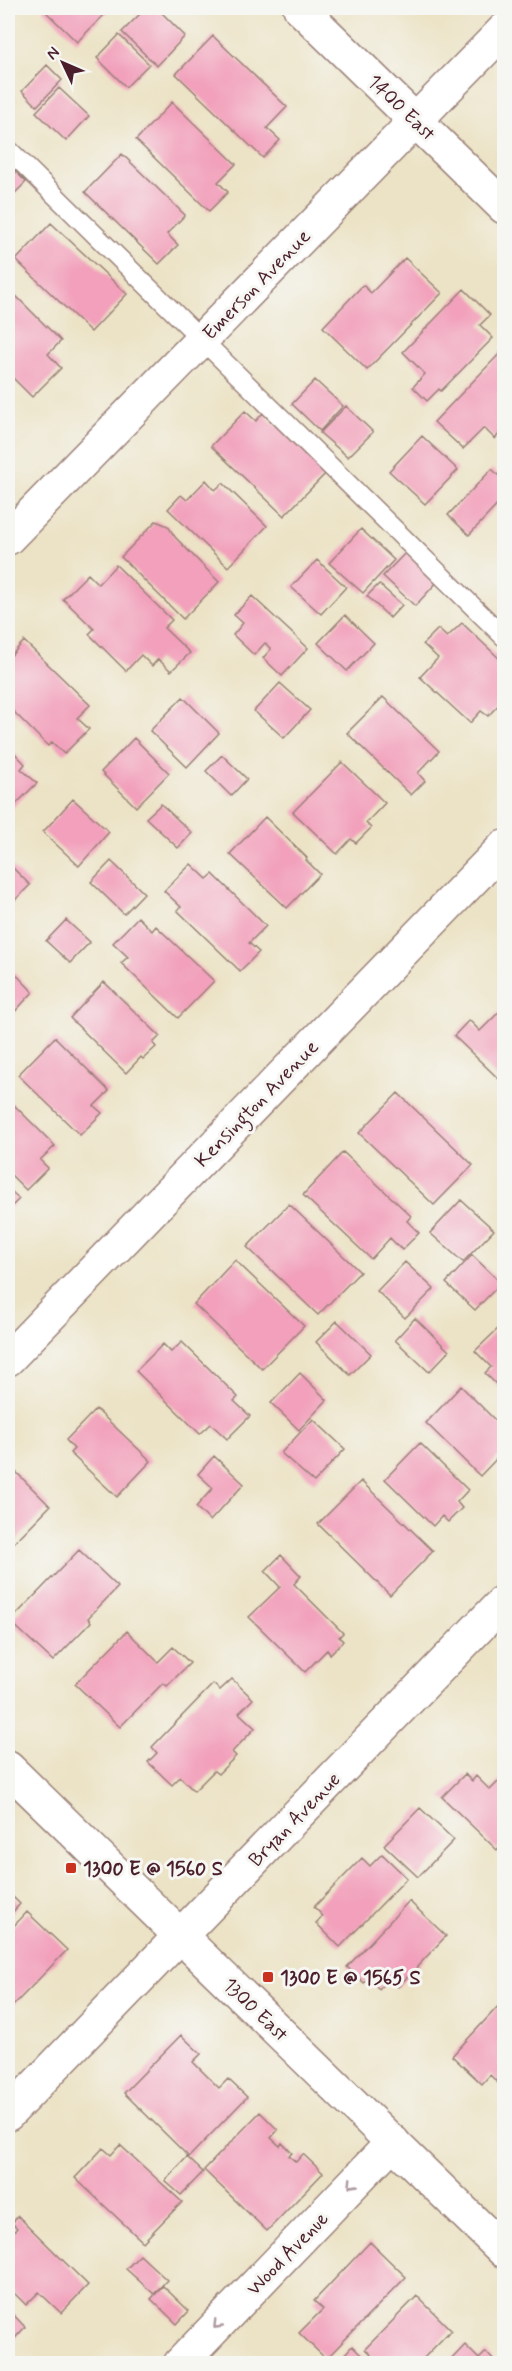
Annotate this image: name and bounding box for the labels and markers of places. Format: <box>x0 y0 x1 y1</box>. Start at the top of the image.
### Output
place label: 1300 E @ 1560 S <box>83 1856 223 1883</box>
marker: 1300 E @ 1560 S <box>64 1861 78 1875</box>
place label: 1300 E @ 1565 S <box>280 1965 421 1992</box>
marker: 1300 E @ 1565 S <box>261 1970 275 1984</box>

